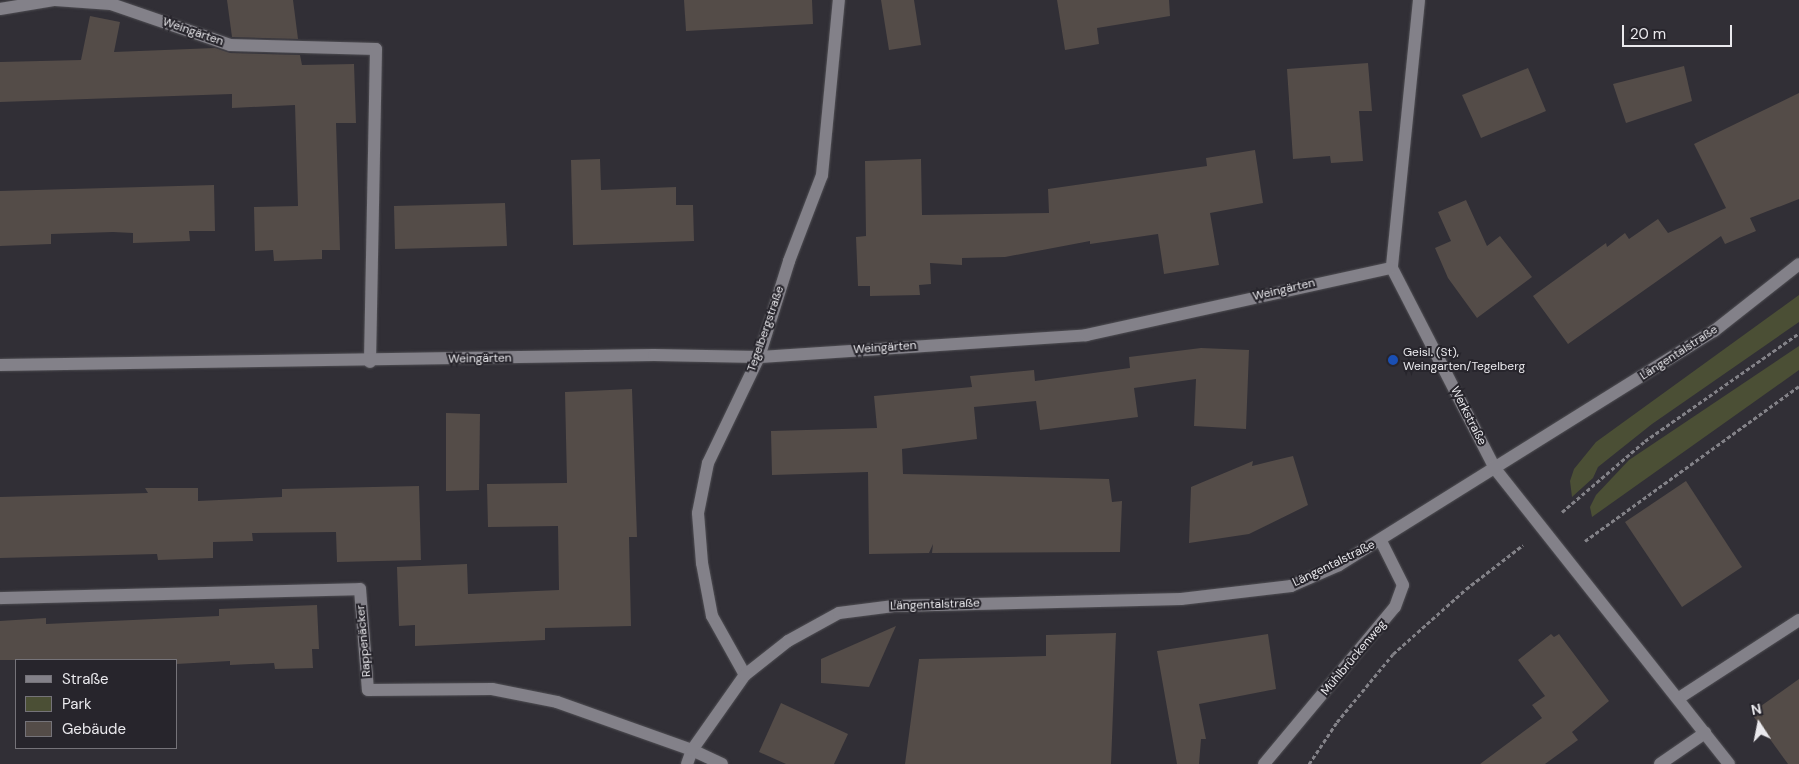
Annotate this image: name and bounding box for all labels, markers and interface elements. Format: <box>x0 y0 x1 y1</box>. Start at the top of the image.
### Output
street label: Weingärten <box>161 15 225 49</box>
scale bar <box>1624 15 1734 47</box>
text: 20 m <box>1630 24 1666 44</box>
street label: Weingärten <box>1251 276 1317 304</box>
street label: Tegelbergstraße <box>745 284 787 374</box>
street label: Längentalstraße <box>1637 323 1721 383</box>
street label: Weingärten <box>853 339 917 357</box>
place label: Geisl. (St), Weingarten/Tegelberg <box>1403 346 1525 374</box>
street label: Weingärten <box>448 351 512 367</box>
marker: Geisl. (St), Weingarten/Tegelberg <box>1387 354 1399 366</box>
street label: Werkstraße <box>1447 384 1489 448</box>
street label: Längentalstraße <box>1290 538 1378 590</box>
street label: Längentalstraße <box>890 596 980 614</box>
street label: Rappenäcker <box>354 604 374 678</box>
street label: Mühlbrückenweg <box>1318 617 1390 699</box>
legend <box>15 659 178 749</box>
text: Straße <box>62 669 109 689</box>
text: Park <box>62 694 92 714</box>
north arrow <box>1734 699 1784 749</box>
text: N <box>1749 699 1763 719</box>
text: Gebäude <box>62 719 126 739</box>

